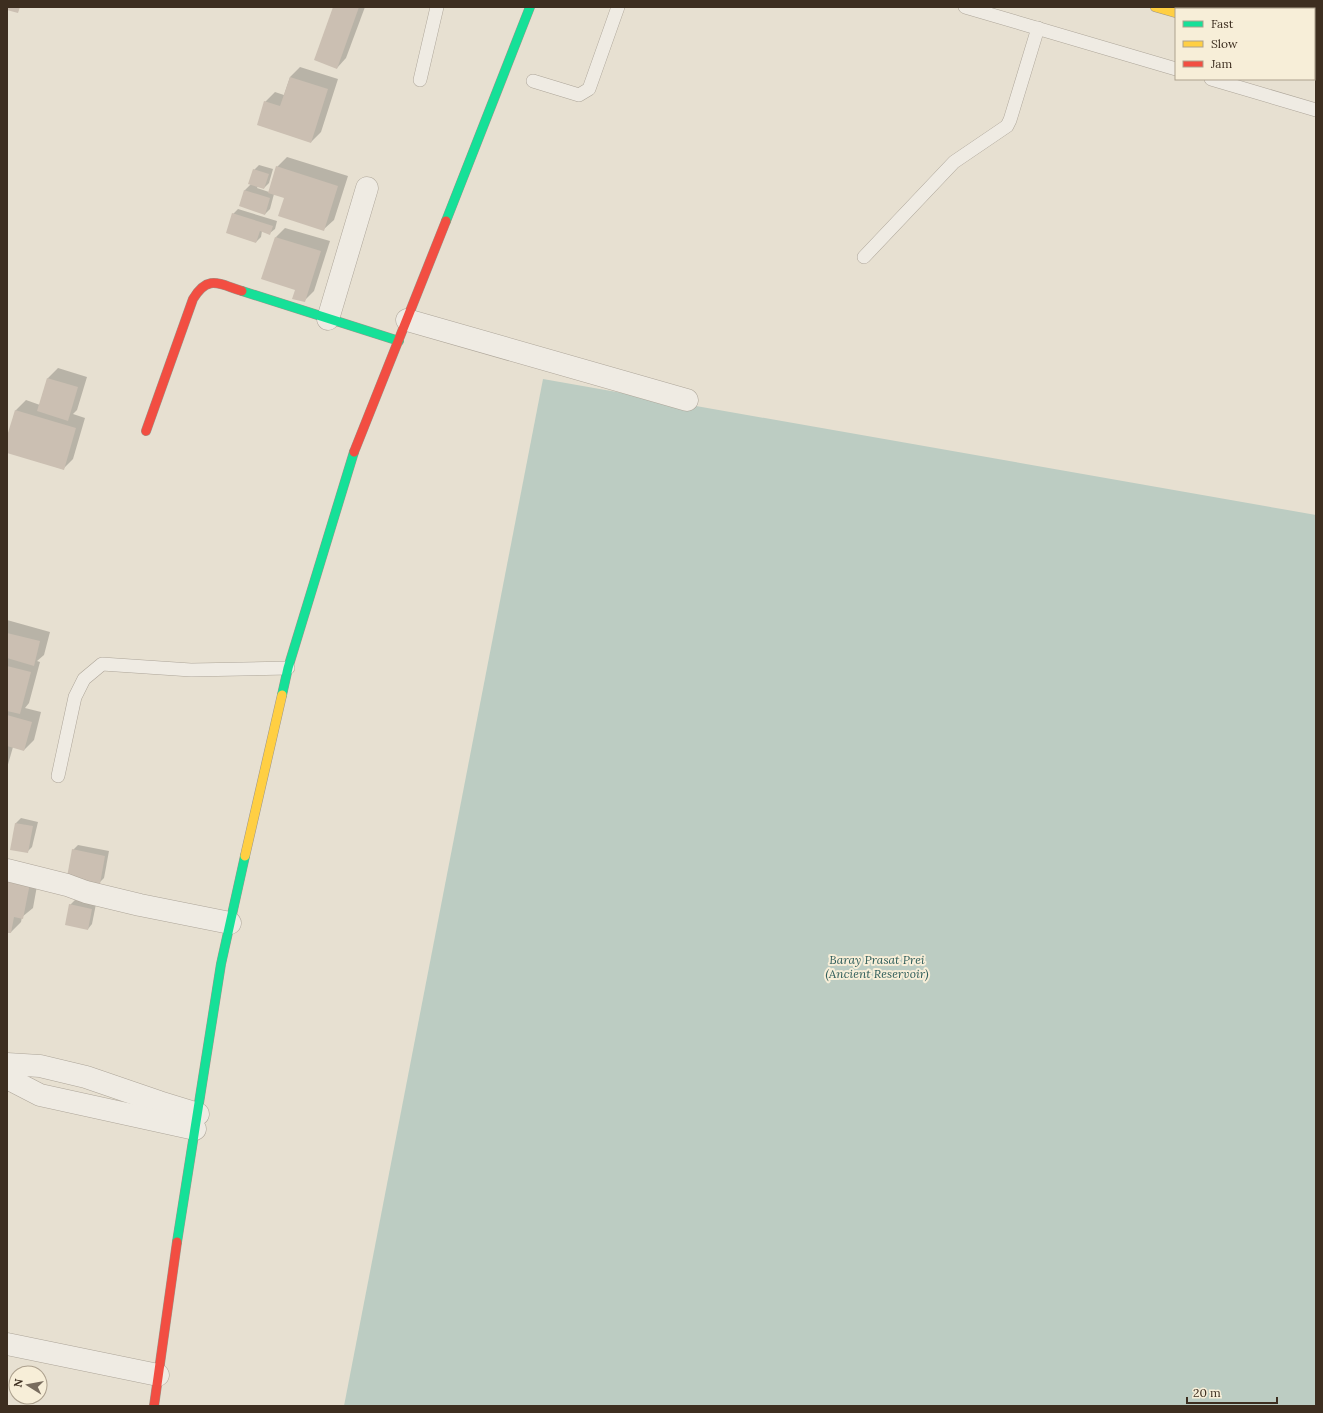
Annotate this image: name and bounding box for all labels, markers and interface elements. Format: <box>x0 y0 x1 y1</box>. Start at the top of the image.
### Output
legend <box>1175 8 1315 80</box>
text: Fast <box>1211 16 1234 31</box>
text: Slow <box>1211 36 1238 51</box>
text: Jam <box>1210 56 1232 71</box>
water label: Baray Prasat Prei (Ancient Reservoir) <box>825 952 929 982</box>
north arrow <box>8 1365 48 1405</box>
text: N <box>10 1377 26 1389</box>
scale bar <box>1187 1379 1277 1405</box>
text: 20 m <box>1193 1385 1221 1400</box>

